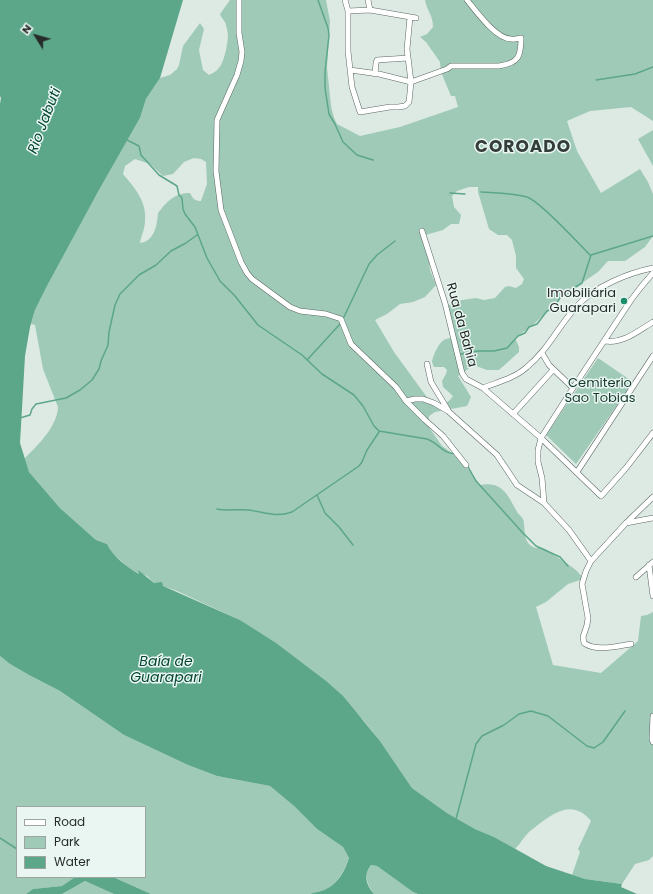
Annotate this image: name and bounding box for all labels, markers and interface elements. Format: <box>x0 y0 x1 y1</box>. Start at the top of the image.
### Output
north arrow <box>16 16 56 56</box>
text: N <box>18 21 35 37</box>
water label: Rio Jabuti <box>25 86 65 156</box>
district label: COROADO <box>475 138 571 158</box>
street label: Rua da Bahia <box>442 281 480 369</box>
place label: Imobiliária Guarapari <box>547 286 616 317</box>
marker: Imobiliária Guarapari <box>619 296 629 306</box>
park label: Cemiterio Sao Tobias <box>564 376 636 407</box>
water label: Baía de Guarapari <box>130 654 202 686</box>
legend <box>16 806 146 878</box>
text: Road <box>54 813 85 830</box>
text: Park <box>54 833 80 850</box>
text: Water <box>54 853 90 870</box>

